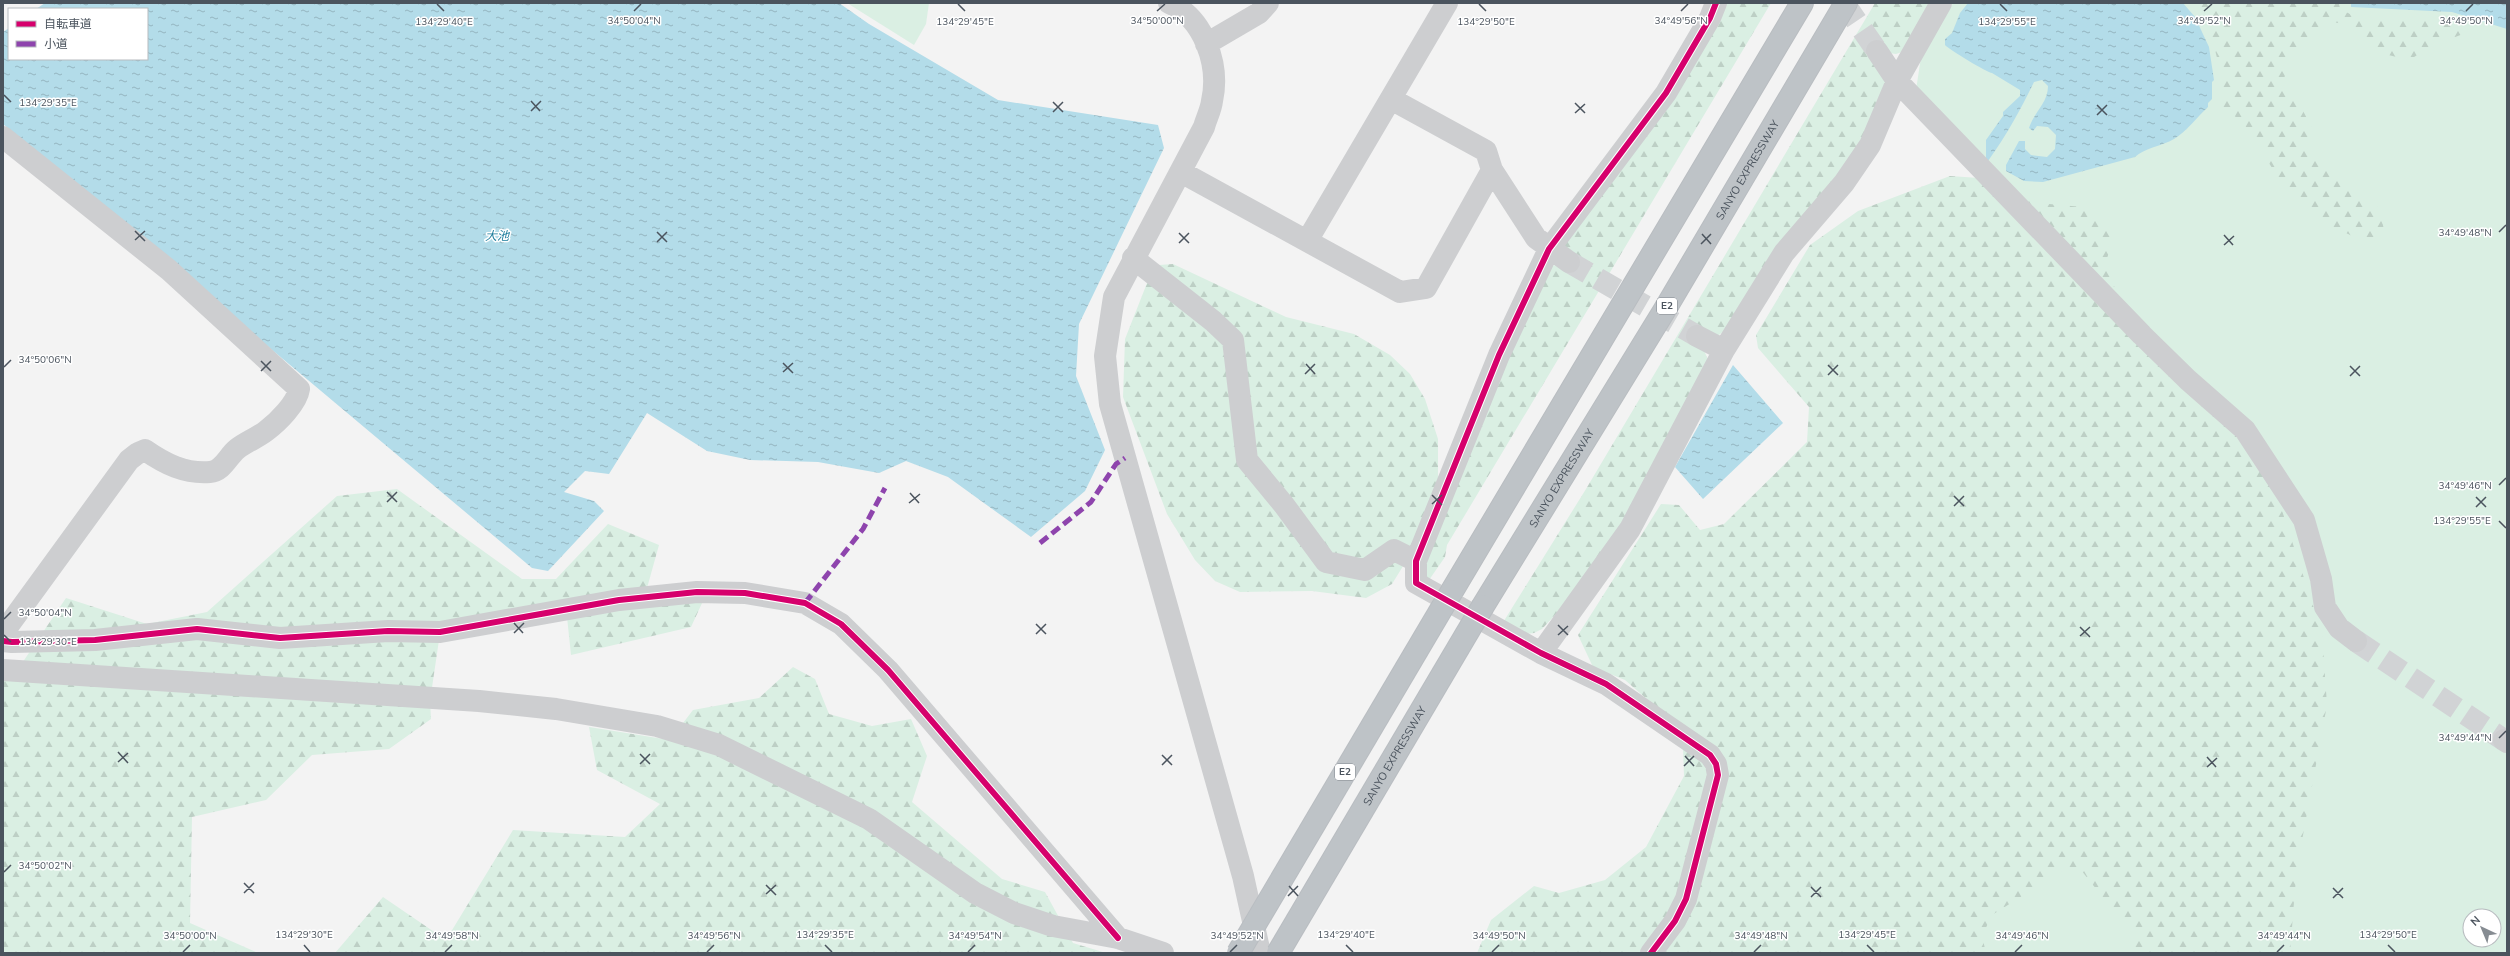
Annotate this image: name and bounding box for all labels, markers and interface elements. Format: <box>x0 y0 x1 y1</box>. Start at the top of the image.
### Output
legend <box>8 8 148 60</box>
text: 34°50'04"N <box>607 14 661 28</box>
text: 34°50'00"N <box>1130 14 1184 28</box>
text: 34°49'56"N <box>1654 14 1708 28</box>
text: 34°49'52"N <box>2177 14 2231 28</box>
text: 34°49'50"N <box>2439 14 2493 28</box>
text: 134°29'40"E <box>415 15 473 29</box>
text: 134°29'45"E <box>936 15 994 29</box>
text: 134°29'50"E <box>1457 15 1515 29</box>
text: 134°29'55"E <box>1978 15 2036 29</box>
text: 自転車道 <box>44 16 92 32</box>
text: 小道 <box>44 36 68 52</box>
text: 134°29'35"E <box>19 96 77 110</box>
street label: SANYO EXPRESSWAY <box>1712 117 1783 222</box>
text: 34°49'48"N <box>2438 226 2492 240</box>
water label: 大池 <box>485 228 510 244</box>
road number: E2 <box>1657 298 1677 314</box>
text: 34°50'06"N <box>18 353 72 367</box>
street label: SANYO EXPRESSWAY <box>1525 426 1598 530</box>
text: 34°49'46"N <box>2438 479 2492 493</box>
text: 134°29'55"E <box>2433 514 2491 528</box>
text: 34°50'04"N <box>18 606 72 620</box>
text: 134°29'30"E <box>19 635 77 649</box>
street label: SANYO EXPRESSWAY <box>1359 703 1430 808</box>
text: 34°49'44"N <box>2438 731 2492 745</box>
road number: E2 <box>1335 764 1355 780</box>
text: 34°50'02"N <box>18 859 72 873</box>
north arrow <box>2462 908 2502 948</box>
text: N <box>2467 913 2484 929</box>
text: 134°29'30"E <box>275 928 333 942</box>
text: 134°29'35"E <box>796 928 854 942</box>
text: 134°29'40"E <box>1317 928 1375 942</box>
text: 134°29'45"E <box>1838 928 1896 942</box>
text: 134°29'50"E <box>2359 928 2417 942</box>
text: 34°50'00"N <box>163 929 217 943</box>
text: 34°49'58"N <box>425 929 479 943</box>
text: 34°49'56"N <box>687 929 741 943</box>
text: 34°49'54"N <box>948 929 1002 943</box>
text: 34°49'52"N <box>1210 929 1264 943</box>
text: 34°49'50"N <box>1472 929 1526 943</box>
text: 34°49'48"N <box>1734 929 1788 943</box>
text: 34°49'46"N <box>1995 929 2049 943</box>
text: 34°49'44"N <box>2257 929 2311 943</box>

